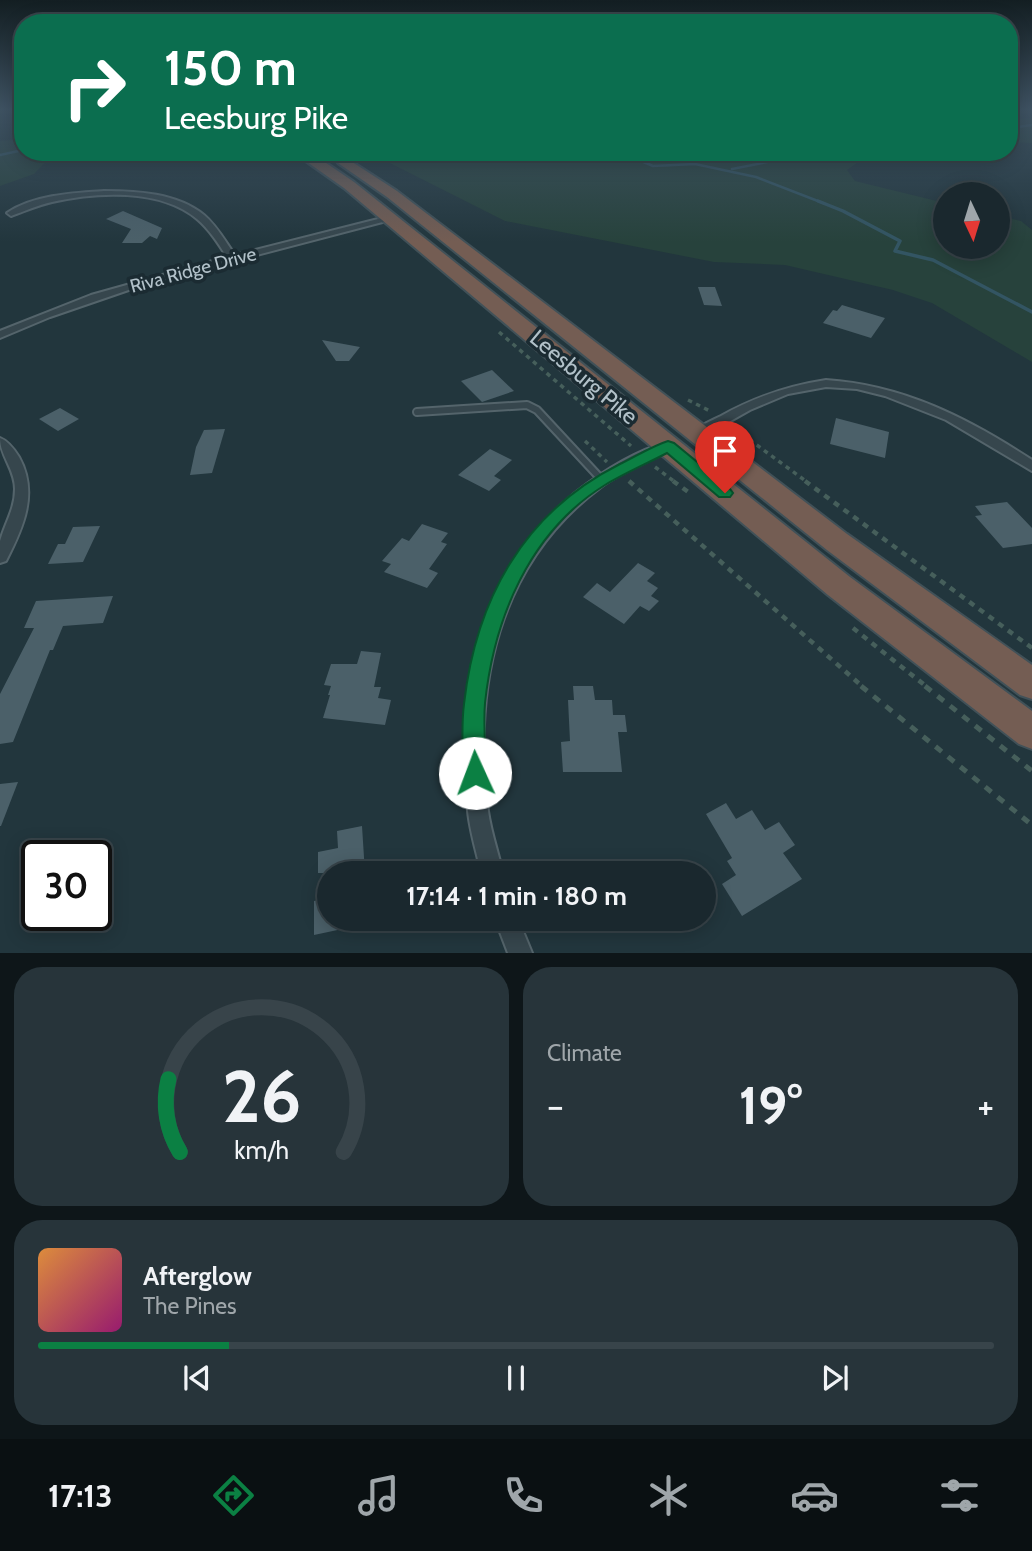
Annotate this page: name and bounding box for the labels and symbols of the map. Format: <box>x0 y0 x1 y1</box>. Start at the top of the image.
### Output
north arrow <box>933 182 1010 259</box>
street label: Riva Ridge Drive <box>127 242 259 298</box>
street label: Leesburg Pike <box>524 324 644 430</box>
pin <box>695 421 755 493</box>
position arrow <box>438 736 512 810</box>
speed limit sign: 30 <box>21 840 112 931</box>

